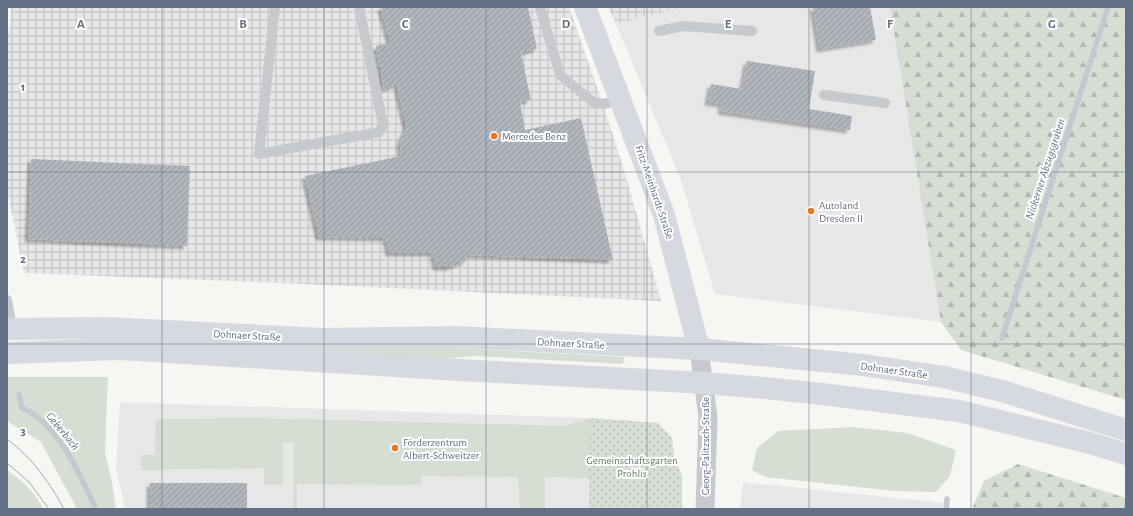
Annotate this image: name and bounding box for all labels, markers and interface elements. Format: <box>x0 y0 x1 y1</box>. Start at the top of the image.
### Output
text: A <box>77 18 85 31</box>
text: B <box>239 18 247 31</box>
text: C <box>402 18 409 31</box>
text: D <box>562 18 571 31</box>
text: E <box>725 18 732 31</box>
text: F <box>887 18 894 31</box>
text: G <box>1048 18 1056 31</box>
text: 1 <box>21 81 25 94</box>
water label: Nickerner Abzugsgraben <box>1023 117 1067 221</box>
marker: Mercedes Benz <box>489 131 499 141</box>
place label: Mercedes Benz <box>502 131 567 142</box>
street label: Fritz-Meinhardt-Straße <box>633 144 676 241</box>
place label: Autoland Dresden II <box>819 200 863 224</box>
marker: Autoland Dresden II <box>806 206 816 216</box>
text: 2 <box>20 253 26 266</box>
street label: Dohnaer Straße <box>213 328 281 343</box>
street label: Dohnaer Straße <box>537 336 605 351</box>
street label: Dohnaer Straße <box>860 360 928 381</box>
street label: Georg-Palitzsch-Straße <box>700 397 711 495</box>
water label: Geberbach <box>44 410 82 452</box>
text: 3 <box>20 425 26 438</box>
place label: Förderzentrum Albert-Schweitzer <box>403 437 480 461</box>
marker: Förderzentrum Albert-Schweitzer <box>390 443 400 453</box>
park label: Gemeinschaftsgarten Prohlis <box>586 455 678 479</box>

